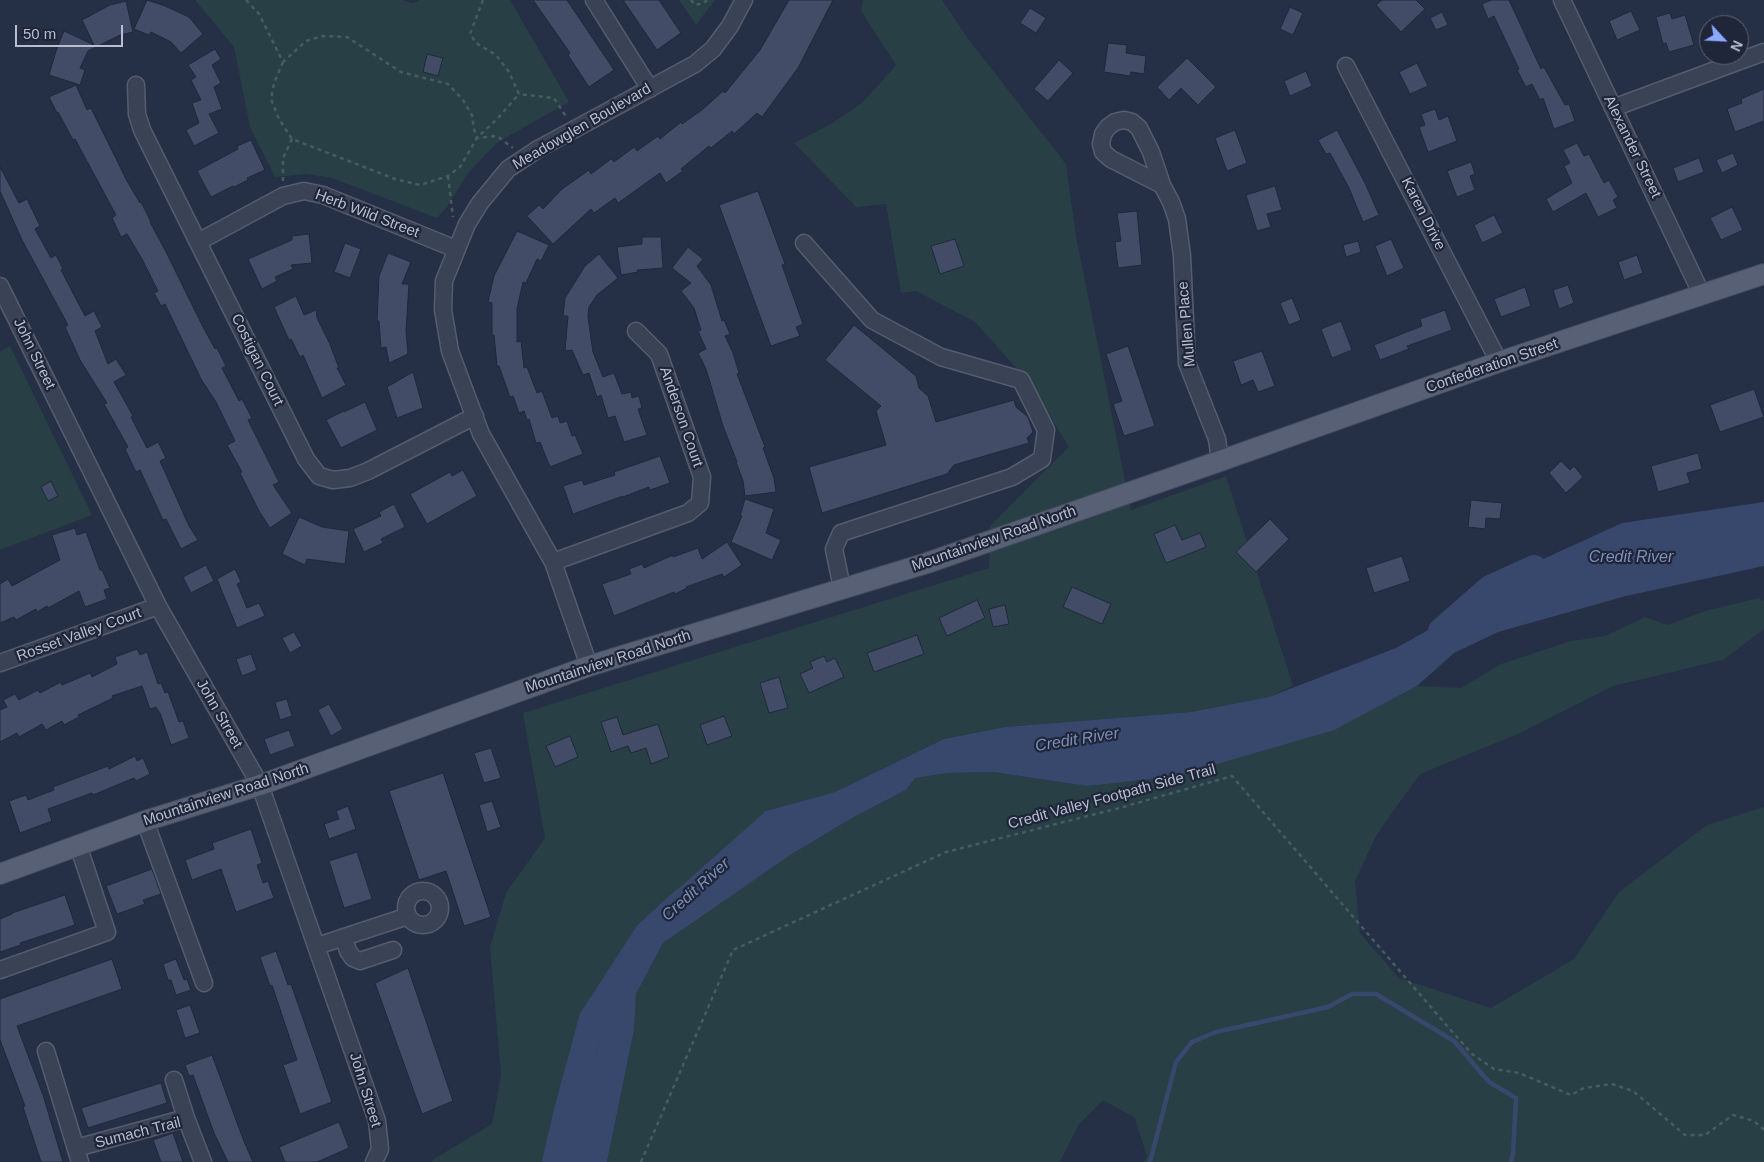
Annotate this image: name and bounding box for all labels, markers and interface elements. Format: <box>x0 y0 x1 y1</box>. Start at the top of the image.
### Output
scale bar <box>18 15 125 47</box>
north arrow <box>1699 15 1749 65</box>
text: 50 m <box>23 25 56 42</box>
text: N <box>1727 38 1746 54</box>
street label: Meadowglen Boulevard <box>510 80 654 174</box>
street label: Alexander Street <box>1599 93 1665 201</box>
street label: Karen Drive <box>1397 175 1449 253</box>
street label: Herb Wild Street <box>312 186 422 242</box>
street label: Mullen Place <box>1174 280 1200 368</box>
street label: Costigan Court <box>227 311 287 409</box>
street label: John Street <box>9 316 59 392</box>
street label: Confederation Street <box>1424 335 1560 397</box>
street label: Anderson Court <box>655 364 707 470</box>
street label: Mountainview Road North <box>909 502 1079 576</box>
water label: Credit River <box>1589 548 1673 568</box>
street label: Rosset Valley Court <box>14 604 144 666</box>
street label: Mountainview Road North <box>523 627 693 697</box>
street label: John Street <box>192 676 246 752</box>
water label: Credit River <box>1034 724 1120 756</box>
street label: Mountainview Road North <box>141 760 311 830</box>
street label: Credit Valley Footpath Side Trail <box>1006 761 1218 833</box>
water label: Credit River <box>658 855 734 925</box>
street label: John Street <box>345 1051 385 1129</box>
street label: Sumach Trail <box>93 1114 183 1152</box>

